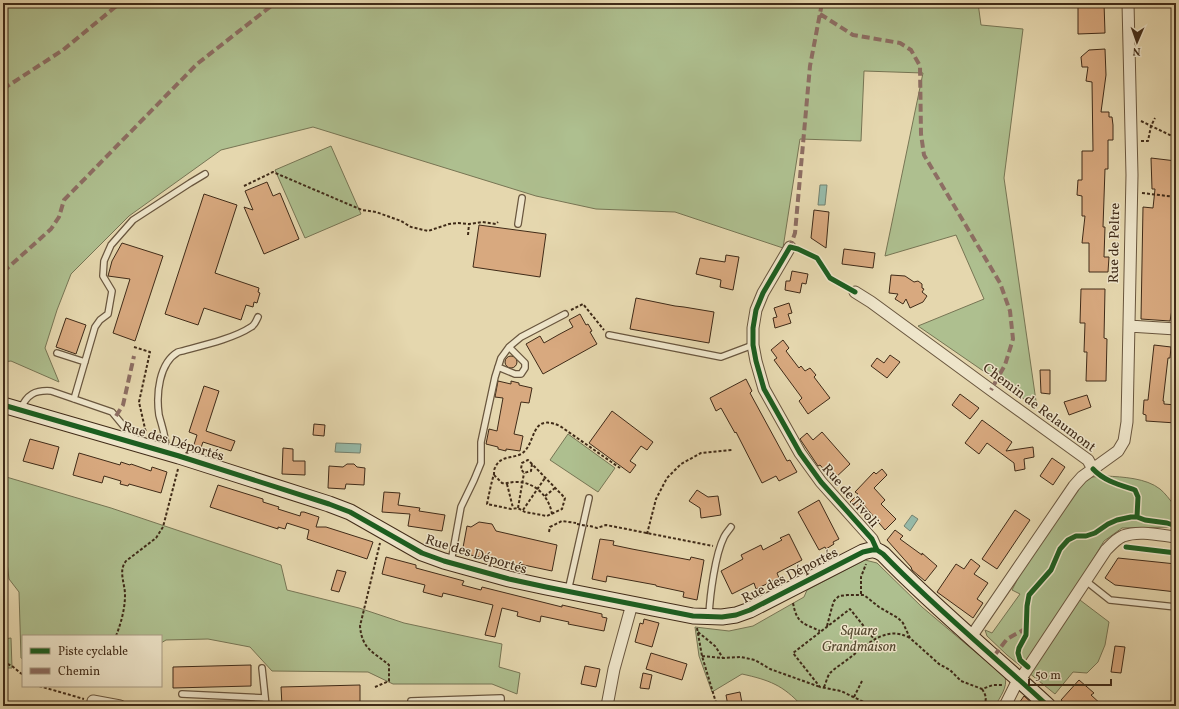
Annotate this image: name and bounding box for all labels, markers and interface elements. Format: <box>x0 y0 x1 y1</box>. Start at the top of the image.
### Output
north arrow <box>1117 22 1157 62</box>
text: N <box>1132 43 1141 58</box>
street label: Rue de Peltre <box>1105 202 1125 283</box>
street label: Chemin de Relaumont <box>978 359 1100 457</box>
street label: Rue des Déportés <box>120 417 226 467</box>
street label: Rue de Tivoli <box>817 460 883 532</box>
street label: Rue des Déportés <box>423 530 529 580</box>
street label: Rue des Déportés <box>739 544 841 608</box>
park label: Square Grandmaison <box>822 622 896 657</box>
legend <box>22 635 162 687</box>
text: Piste cyclable <box>58 644 128 660</box>
scale bar <box>1029 661 1111 687</box>
text: Chemin <box>58 664 100 680</box>
text: 50 m <box>1035 668 1061 684</box>

